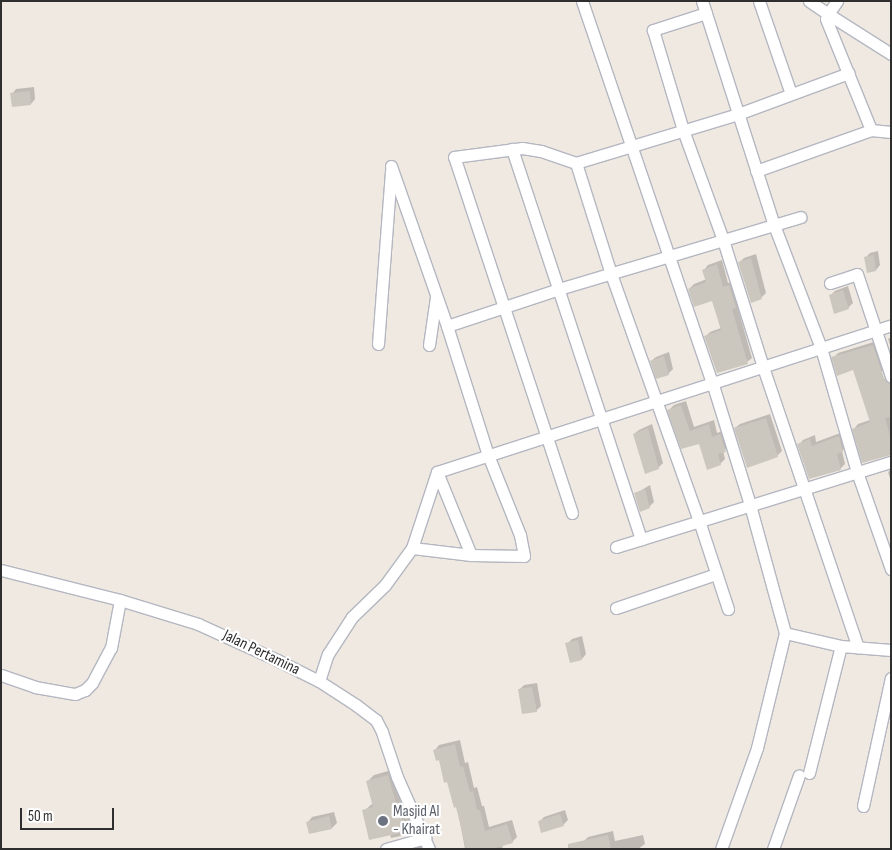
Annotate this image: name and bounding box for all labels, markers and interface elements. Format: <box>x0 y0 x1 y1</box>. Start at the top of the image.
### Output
street label: Jalan Pertamina <box>219 626 303 680</box>
scale bar <box>22 798 116 830</box>
place label: Masjid Al - Khairat <box>393 802 440 840</box>
text: 50 m <box>28 807 53 826</box>
marker: Masjid Al - Khairat <box>377 815 389 827</box>

